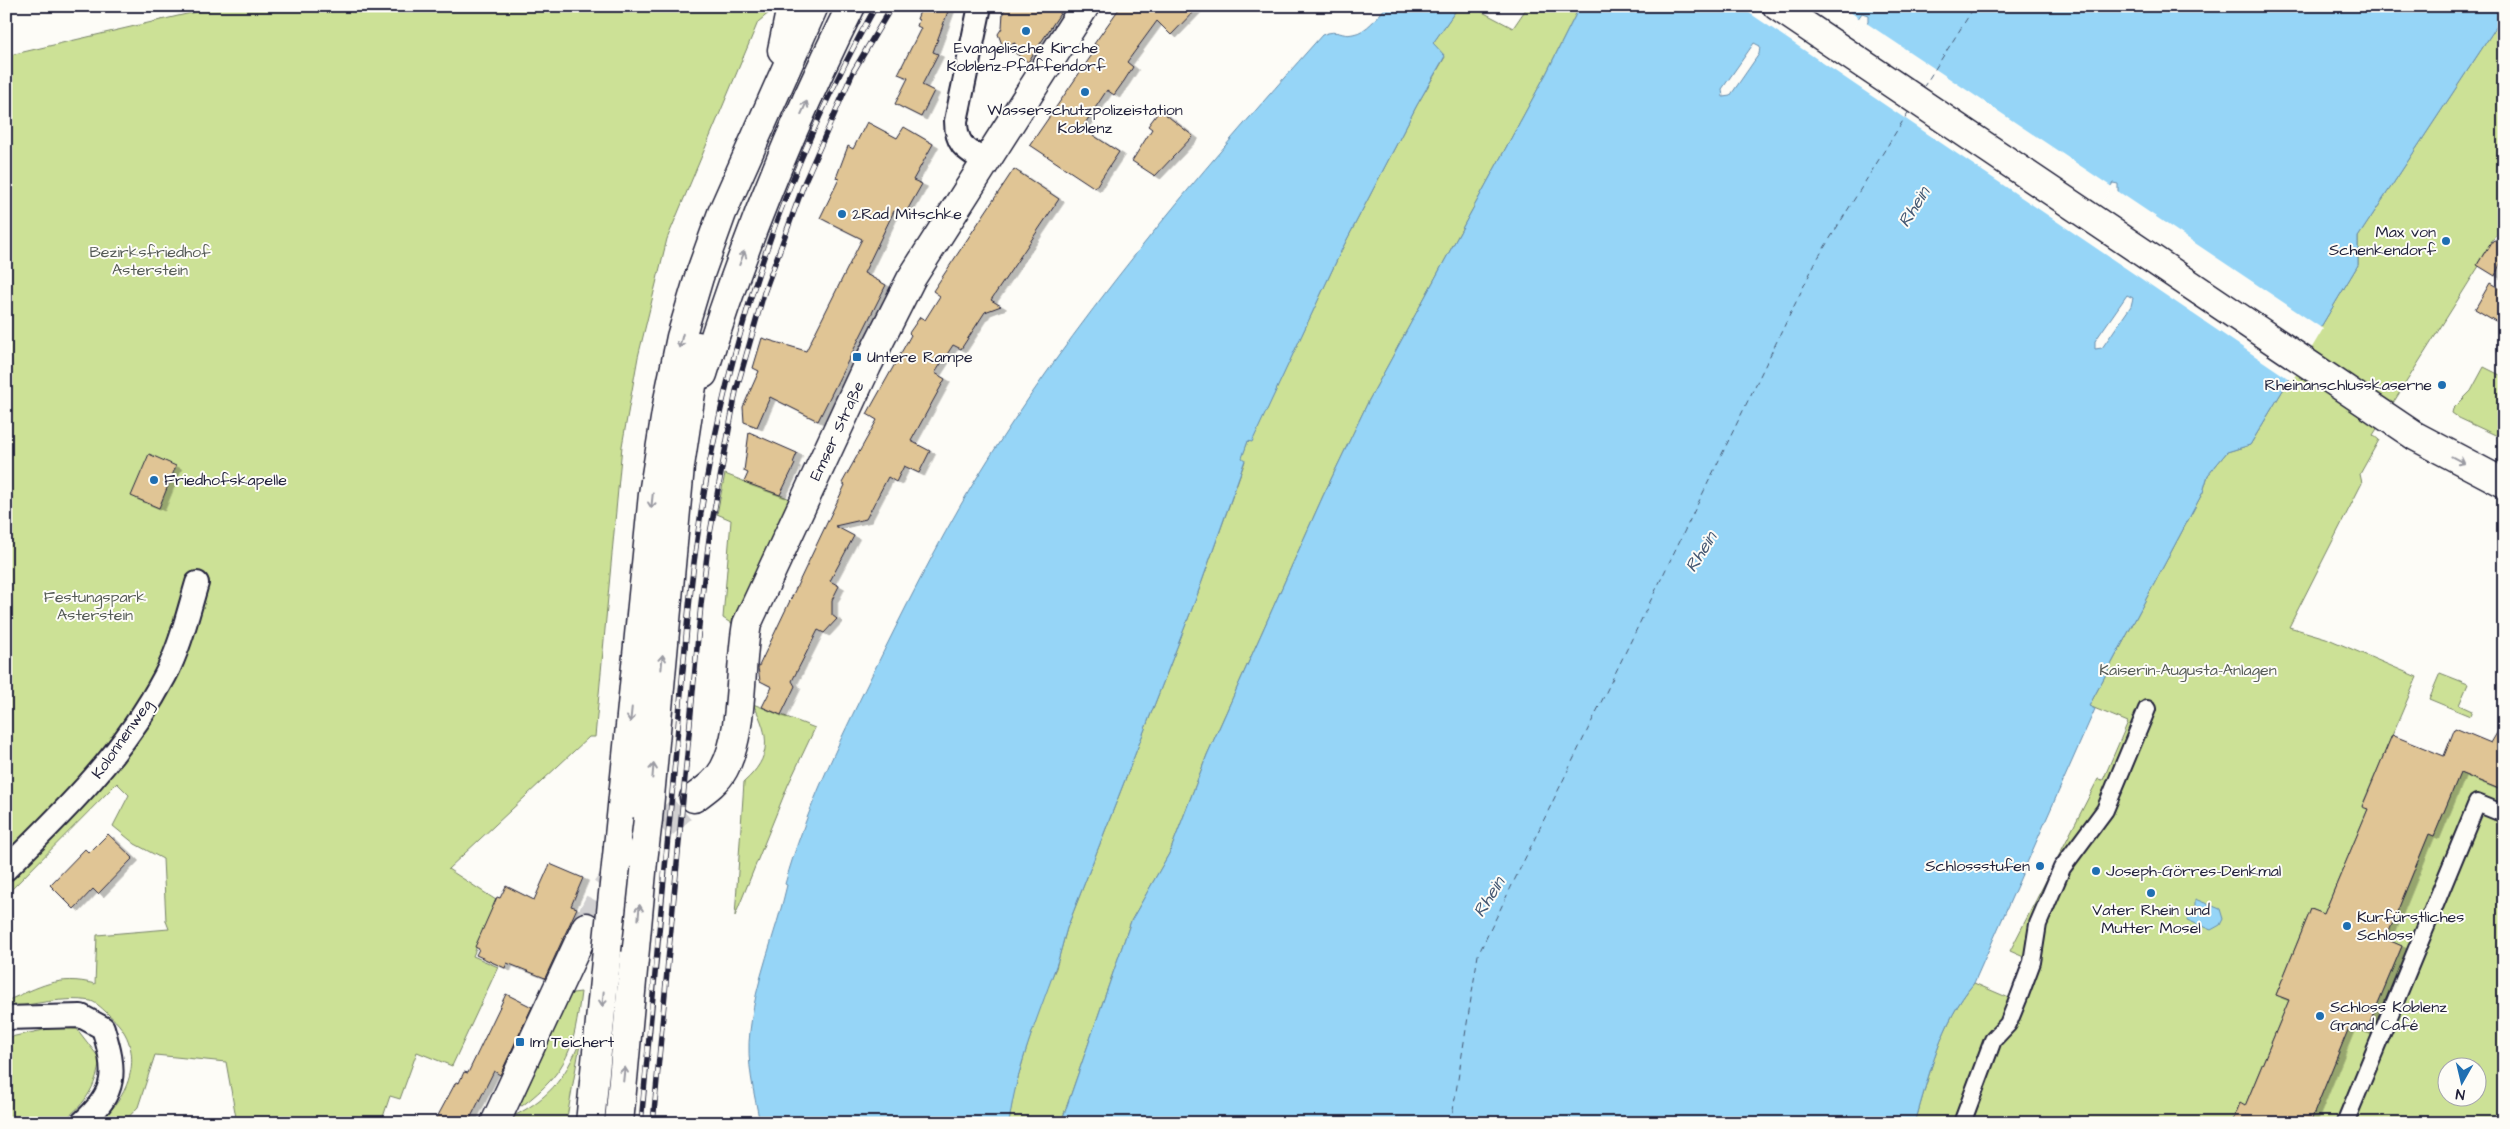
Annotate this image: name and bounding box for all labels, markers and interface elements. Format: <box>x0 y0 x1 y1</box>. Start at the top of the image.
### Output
marker: Evangelische Kirche Koblenz-Pfaffendorf <box>1020 25 1032 37</box>
place label: Evangelische Kirche Koblenz-Pfaffendorf <box>947 37 1106 77</box>
marker: Wasserschutzpolizeistation Koblenz <box>1079 86 1091 98</box>
place label: Wasserschutzpolizeistation Koblenz <box>987 99 1183 139</box>
one-way arrow <box>800 100 809 115</box>
water label: Rhein <box>1892 180 1937 232</box>
place label: 2Rad Mitschke <box>852 203 962 225</box>
marker: 2Rad Mitschke <box>836 208 848 220</box>
place label: Max von Schenkendorf <box>2329 221 2437 261</box>
marker: Max von Schenkendorf <box>2440 235 2452 247</box>
park label: Bezirksfriedhof Asterstein <box>89 241 211 281</box>
one-way arrow <box>738 251 747 266</box>
one-way arrow <box>675 333 685 349</box>
place label: Untere Rampe <box>867 346 973 368</box>
marker: Untere Rampe <box>851 351 863 363</box>
place label: Rheinanschlusskaserne <box>2265 374 2432 396</box>
street label: Emser Straße <box>804 377 870 484</box>
marker: Rheinanschlusskaserne <box>2436 379 2448 391</box>
one-way arrow <box>2450 456 2465 465</box>
place label: Friedhofskapelle <box>164 469 287 491</box>
marker: Friedhofskapelle <box>148 474 160 486</box>
one-way arrow <box>647 493 657 509</box>
water label: Rhein <box>1679 525 1724 577</box>
park label: Festungspark Asterstein <box>44 586 146 626</box>
one-way arrow <box>657 654 667 670</box>
park label: Kaiserin-Augusta-Anlagen <box>2099 659 2277 682</box>
street label: Kolonnenweg <box>86 695 158 784</box>
one-way arrow <box>626 707 636 723</box>
one-way arrow <box>648 763 657 779</box>
place label: Schlossstufen <box>1925 855 2030 877</box>
marker: Schlossstufen <box>2034 860 2046 872</box>
place label: Joseph-Görres-Denkmal <box>2106 860 2281 882</box>
marker: Joseph-Görres-Denkmal <box>2090 865 2102 877</box>
water label: Rhein <box>1467 870 1512 922</box>
marker: Vater Rhein und Mutter Mosel <box>2145 887 2157 899</box>
place label: Vater Rhein und Mutter Mosel <box>2092 899 2210 939</box>
one-way arrow <box>634 905 643 921</box>
place label: Kurfürstliches Schloss <box>2357 906 2464 946</box>
marker: Kurfürstliches Schloss <box>2341 920 2353 932</box>
one-way arrow <box>598 990 608 1006</box>
place label: Schloss Koblenz Grand Café <box>2330 996 2447 1036</box>
marker: Schloss Koblenz Grand Café <box>2314 1010 2326 1022</box>
place label: Im Teichert <box>530 1031 615 1053</box>
marker: Im Teichert <box>514 1036 526 1048</box>
north arrow <box>2438 1056 2488 1106</box>
one-way arrow <box>619 1067 629 1083</box>
text: N <box>2454 1083 2466 1104</box>

